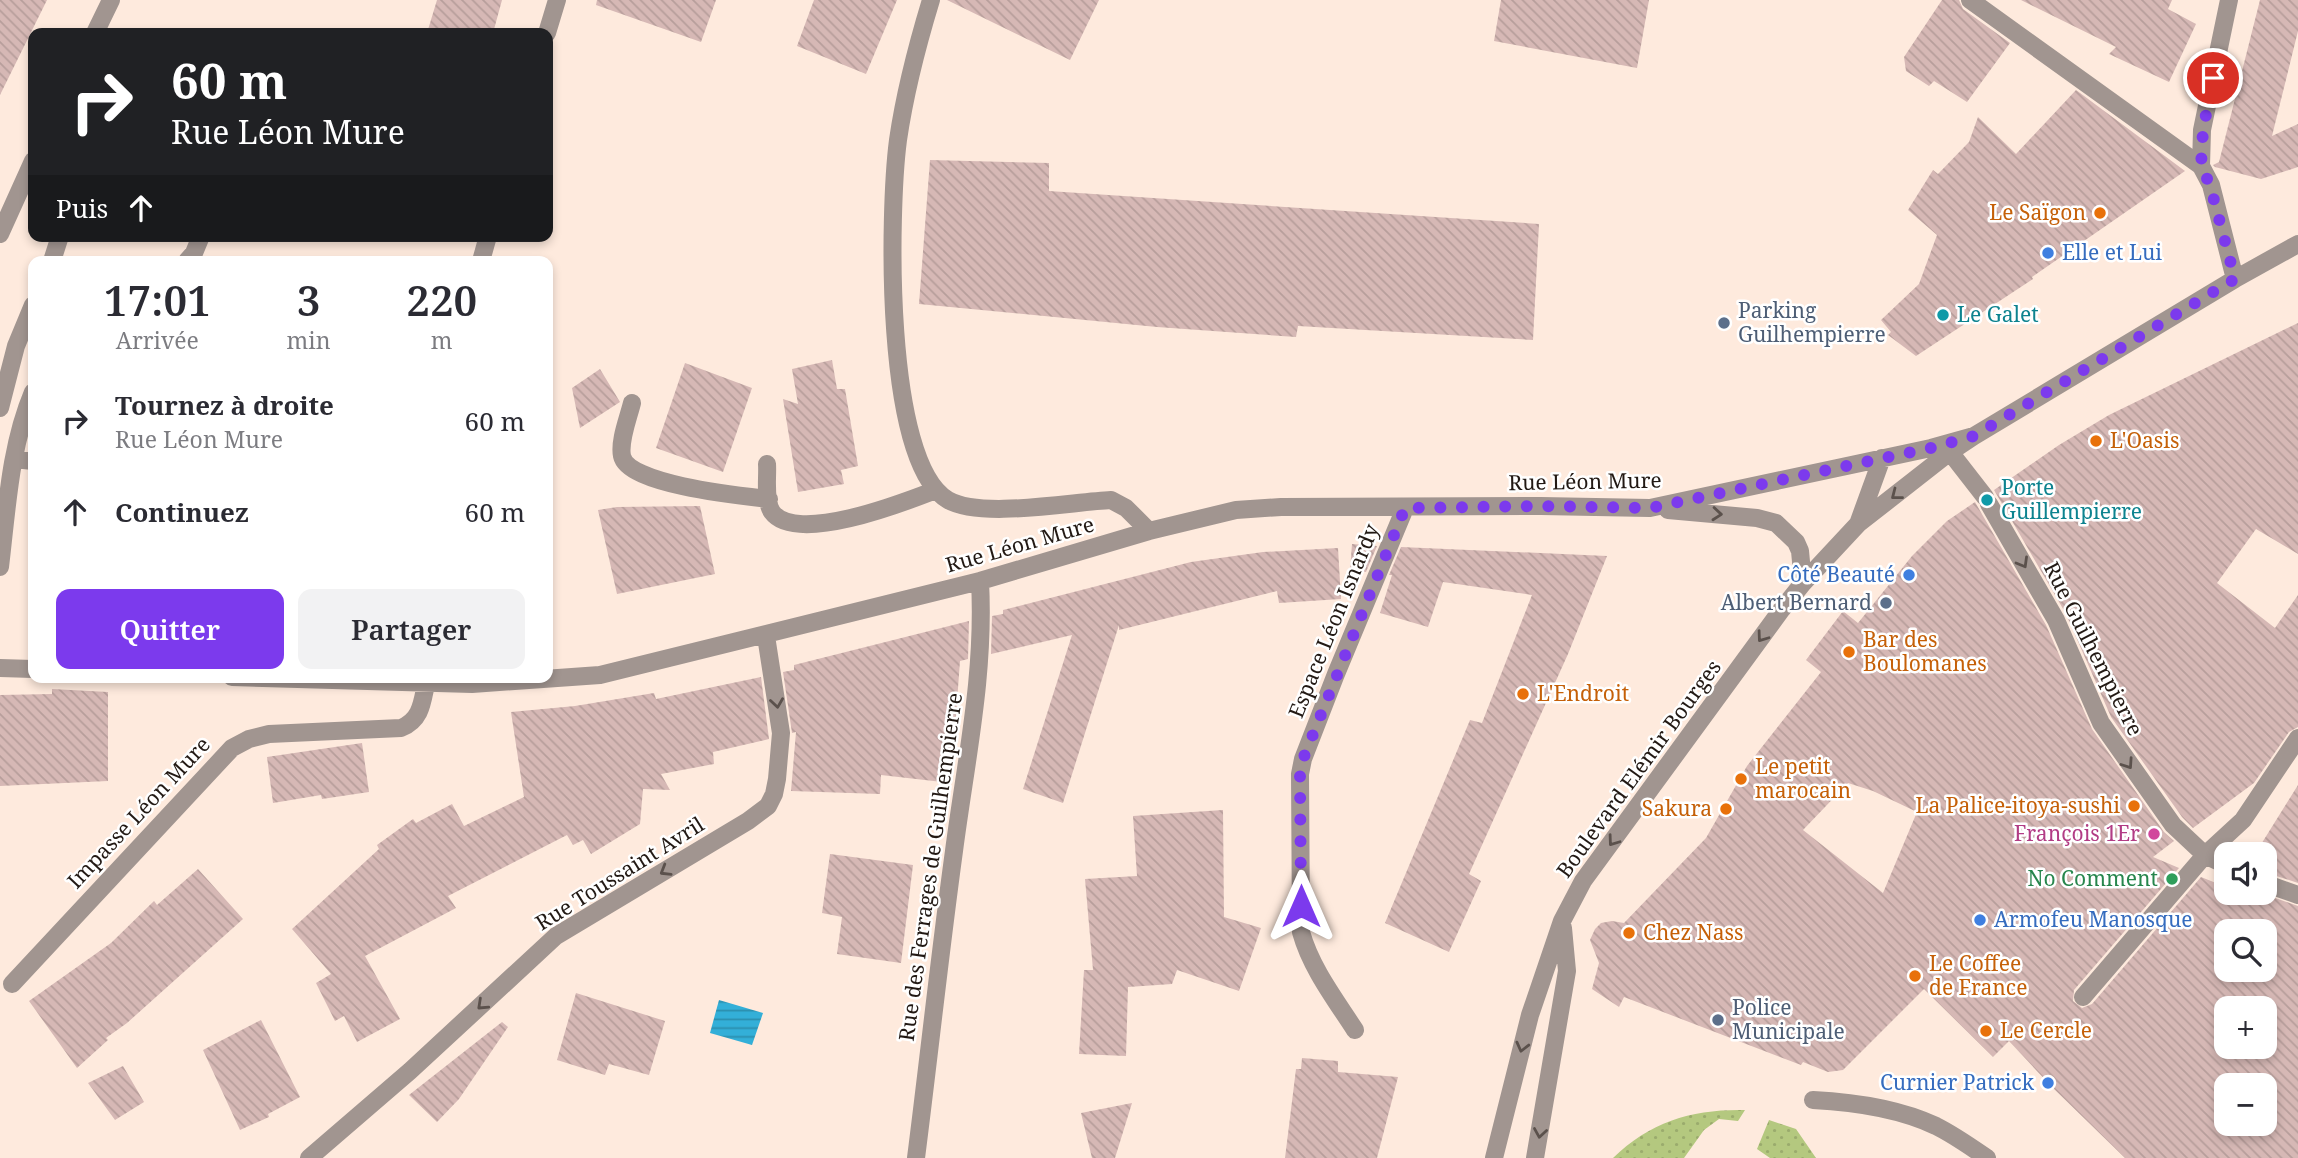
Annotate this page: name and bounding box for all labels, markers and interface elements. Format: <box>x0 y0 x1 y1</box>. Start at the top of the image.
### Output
text: 60 m <box>171 47 287 113</box>
pin <box>2183 48 2243 108</box>
icon: right <box>56 56 147 147</box>
icon: arrive <box>2194 59 2232 97</box>
text: Rue Léon Mure <box>171 110 405 153</box>
icon: ahead <box>122 189 160 227</box>
text: Puis <box>56 190 108 226</box>
place label: Le Saïgon <box>1989 198 2086 226</box>
marker: Le Saïgon <box>2092 205 2108 221</box>
place label: Elle et Lui <box>2062 238 2162 266</box>
marker: Elle et Lui <box>2040 245 2056 261</box>
text: 17:01 <box>104 271 211 328</box>
text: 3 <box>297 271 320 328</box>
text: 220 <box>406 271 477 328</box>
place label: Parking Guilhempierre <box>1738 296 1886 348</box>
place label: Le Galet <box>1957 300 2039 328</box>
marker: Le Galet <box>1935 307 1951 323</box>
marker: Parking Guilhempierre <box>1716 315 1732 331</box>
text: Arrivée <box>116 324 199 356</box>
text: min <box>287 324 331 356</box>
text: m <box>431 324 453 356</box>
text: Tournez à droite <box>115 387 334 423</box>
icon: right <box>56 402 94 440</box>
text: 60 m <box>465 403 525 439</box>
text: Rue Léon Mure <box>115 423 283 455</box>
place label: L'Oasis <box>2110 426 2180 454</box>
marker: L'Oasis <box>2088 433 2104 449</box>
street label: Rue Léon Mure <box>1508 466 1662 496</box>
place label: Porte Guillempierre <box>2001 473 2142 525</box>
one-way arrow <box>1891 486 1904 499</box>
marker: Porte Guillempierre <box>1979 492 1995 508</box>
icon: ahead <box>56 493 94 531</box>
text: Continuez <box>115 494 249 530</box>
text: 60 m <box>465 494 525 530</box>
one-way arrow <box>1711 507 1722 522</box>
street label: Rue Léon Mure <box>942 509 1097 579</box>
street label: Espace Léon Isnardy <box>1281 519 1385 722</box>
one-way arrow <box>2015 555 2028 568</box>
street label: Rue Guilhempierre <box>2038 557 2150 740</box>
place label: Côté Beauté <box>1777 560 1895 588</box>
marker: Côté Beauté <box>1901 567 1917 583</box>
place label: Albert Bernard <box>1721 588 1872 616</box>
button: Quitter <box>56 589 284 669</box>
button: Partager <box>298 589 525 669</box>
marker: Albert Bernard <box>1878 595 1894 611</box>
place label: Bar des Boulomanes <box>1863 625 1987 677</box>
one-way arrow <box>1758 629 1770 642</box>
marker: Bar des Boulomanes <box>1841 644 1857 660</box>
street label: Boulevard Elémir Bourges <box>1550 654 1727 883</box>
place label: L'Endroit <box>1537 679 1629 707</box>
marker: L'Endroit <box>1515 686 1531 702</box>
street label: Rue des Ferrages de Guilhempierre <box>892 691 968 1043</box>
one-way arrow <box>770 697 785 709</box>
street label: Impasse Léon Mure <box>61 731 216 894</box>
place label: Le petit marocain <box>1755 752 1851 804</box>
one-way arrow <box>2120 756 2132 769</box>
marker: Le petit marocain <box>1733 771 1749 787</box>
place label: La Palice-itoya-sushi <box>1915 791 2120 819</box>
place label: Sakura <box>1642 794 1712 822</box>
marker: La Palice-itoya-sushi <box>2126 798 2142 814</box>
marker: Sakura <box>1718 801 1734 817</box>
street label: Rue Toussaint Avril <box>530 810 709 936</box>
place label: François 1Er <box>2014 819 2140 847</box>
marker: François 1Er <box>2146 826 2162 842</box>
one-way arrow <box>1609 833 1621 845</box>
map controls <box>2214 842 2277 1136</box>
button: sound <box>2214 842 2277 905</box>
one-way arrow <box>659 863 672 876</box>
place label: No Comment <box>2028 864 2158 892</box>
position arrow <box>1264 869 1338 943</box>
marker: No Comment <box>2164 871 2180 887</box>
place label: Armofeu Manosque <box>1994 905 2193 933</box>
marker: Armofeu Manosque <box>1972 912 1988 928</box>
place label: Chez Nass <box>1643 918 1743 946</box>
button: search <box>2214 919 2277 982</box>
marker: Chez Nass <box>1621 925 1637 941</box>
place label: Le Coffee de France <box>1929 949 2027 1001</box>
marker: Le Coffee de France <box>1907 968 1923 984</box>
place label: Police Municipale <box>1732 993 1845 1045</box>
one-way arrow <box>477 996 490 1009</box>
button: + <box>2214 996 2277 1059</box>
marker: Police Municipale <box>1710 1012 1726 1028</box>
place label: Le Cercle <box>2000 1016 2092 1044</box>
marker: Le Cercle <box>1978 1023 1994 1039</box>
one-way arrow <box>1516 1040 1530 1052</box>
place label: Curnier Patrick <box>1880 1068 2035 1096</box>
button: − <box>2214 1073 2277 1136</box>
marker: Curnier Patrick <box>2040 1075 2056 1091</box>
one-way arrow <box>1533 1128 1548 1139</box>

